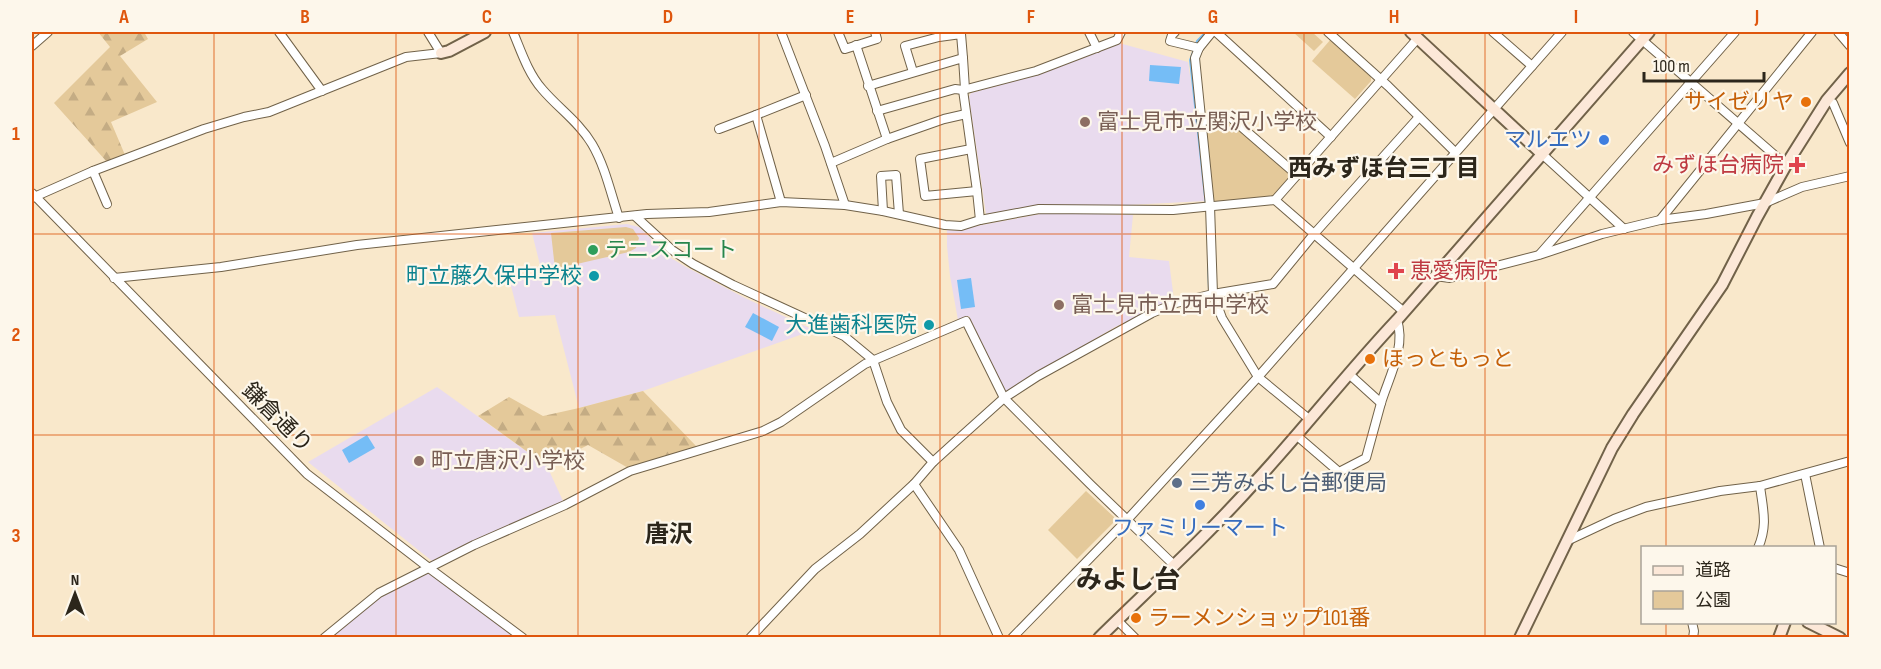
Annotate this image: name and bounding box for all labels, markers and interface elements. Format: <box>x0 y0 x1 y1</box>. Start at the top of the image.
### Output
text: A <box>118 5 129 29</box>
text: B <box>300 5 310 29</box>
text: C <box>482 5 492 29</box>
text: D <box>663 5 673 29</box>
text: E <box>846 5 854 29</box>
text: F <box>1027 5 1035 29</box>
text: G <box>1208 5 1218 29</box>
text: H <box>1389 5 1399 29</box>
text: I <box>1574 5 1578 29</box>
text: J <box>1754 5 1759 29</box>
scale bar <box>1644 45 1764 83</box>
text: 100 m <box>1653 56 1690 77</box>
place label: サイゼリヤ <box>1684 89 1794 116</box>
marker: サイゼリヤ <box>1799 95 1813 109</box>
place label: 富士見市立関沢小学校 <box>1097 109 1317 136</box>
marker: 富士見市立関沢小学校 <box>1078 115 1092 129</box>
text: 1 <box>12 122 20 146</box>
place label: マルエツ <box>1504 127 1592 154</box>
marker: マルエツ <box>1597 133 1611 147</box>
place label: みずほ台病院 <box>1652 152 1784 179</box>
district label: 西みずほ台三丁目 <box>1288 154 1480 183</box>
marker: みずほ台病院 <box>1788 156 1806 174</box>
place label: テニスコート <box>605 237 737 264</box>
marker: テニスコート <box>586 243 600 257</box>
place label: 恵愛病院 <box>1410 258 1498 285</box>
marker: 恵愛病院 <box>1387 262 1405 280</box>
place label: 町立藤久保中学校 <box>406 263 582 290</box>
marker: 町立藤久保中学校 <box>587 269 601 283</box>
place label: 富士見市立西中学校 <box>1071 292 1269 319</box>
marker: 富士見市立西中学校 <box>1052 298 1066 312</box>
place label: 大進歯科医院 <box>785 312 917 339</box>
marker: 大進歯科医院 <box>922 318 936 332</box>
text: 2 <box>12 323 20 347</box>
place label: ほっともっと <box>1382 346 1514 373</box>
marker: ほっともっと <box>1363 352 1377 366</box>
street label: 鎌倉通り <box>236 377 318 459</box>
place label: 町立唐沢小学校 <box>431 448 585 475</box>
marker: 町立唐沢小学校 <box>412 454 426 468</box>
place label: 三芳みよし台郵便局 <box>1189 470 1387 497</box>
marker: 三芳みよし台郵便局 <box>1170 476 1184 490</box>
marker: ファミリーマート <box>1193 498 1207 512</box>
place label: ファミリーマート <box>1112 515 1288 542</box>
district label: 唐沢 <box>645 520 693 549</box>
text: 3 <box>12 524 21 548</box>
legend <box>1641 546 1836 624</box>
text: 道路 <box>1695 560 1731 581</box>
north arrow <box>45 564 105 624</box>
district label: みよし台 <box>1076 565 1180 596</box>
text: N <box>71 571 79 590</box>
text: 公園 <box>1695 590 1731 611</box>
place label: ラーメンショップ101番 <box>1148 605 1370 632</box>
marker: ラーメンショップ101番 <box>1129 611 1143 625</box>

